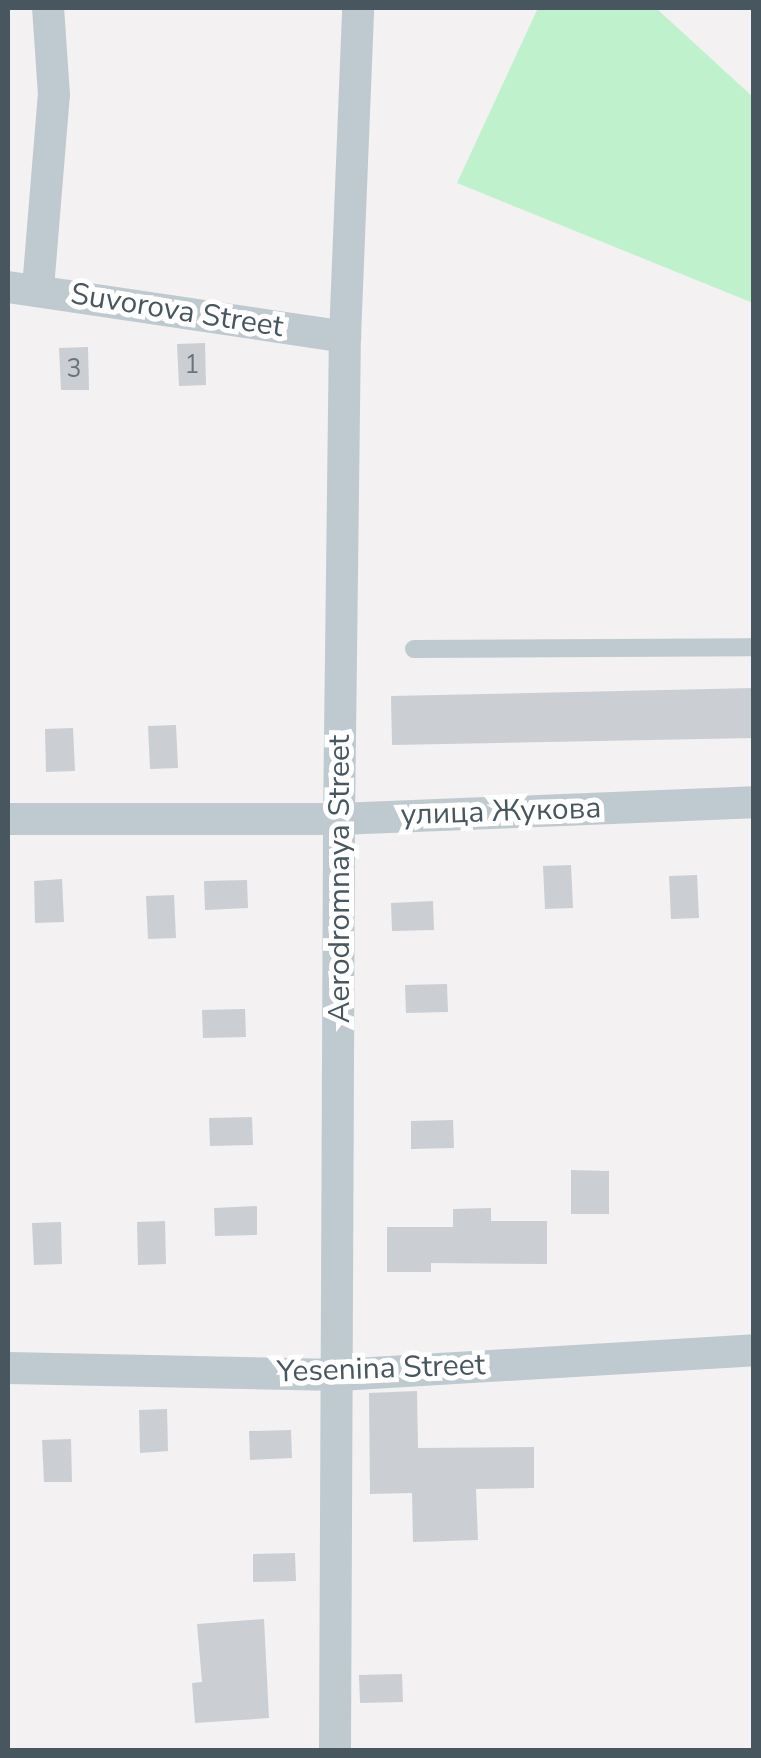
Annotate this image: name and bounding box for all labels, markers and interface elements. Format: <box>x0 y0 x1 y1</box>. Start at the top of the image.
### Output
street label: Suvorova Street <box>68 276 286 346</box>
house number: 1 <box>185 350 199 380</box>
house number: 3 <box>67 354 81 384</box>
street label: Aerodromnaya Street <box>322 735 358 1023</box>
street label: улица Жукова <box>400 791 602 833</box>
street label: Yesenina Street <box>276 1347 486 1391</box>

